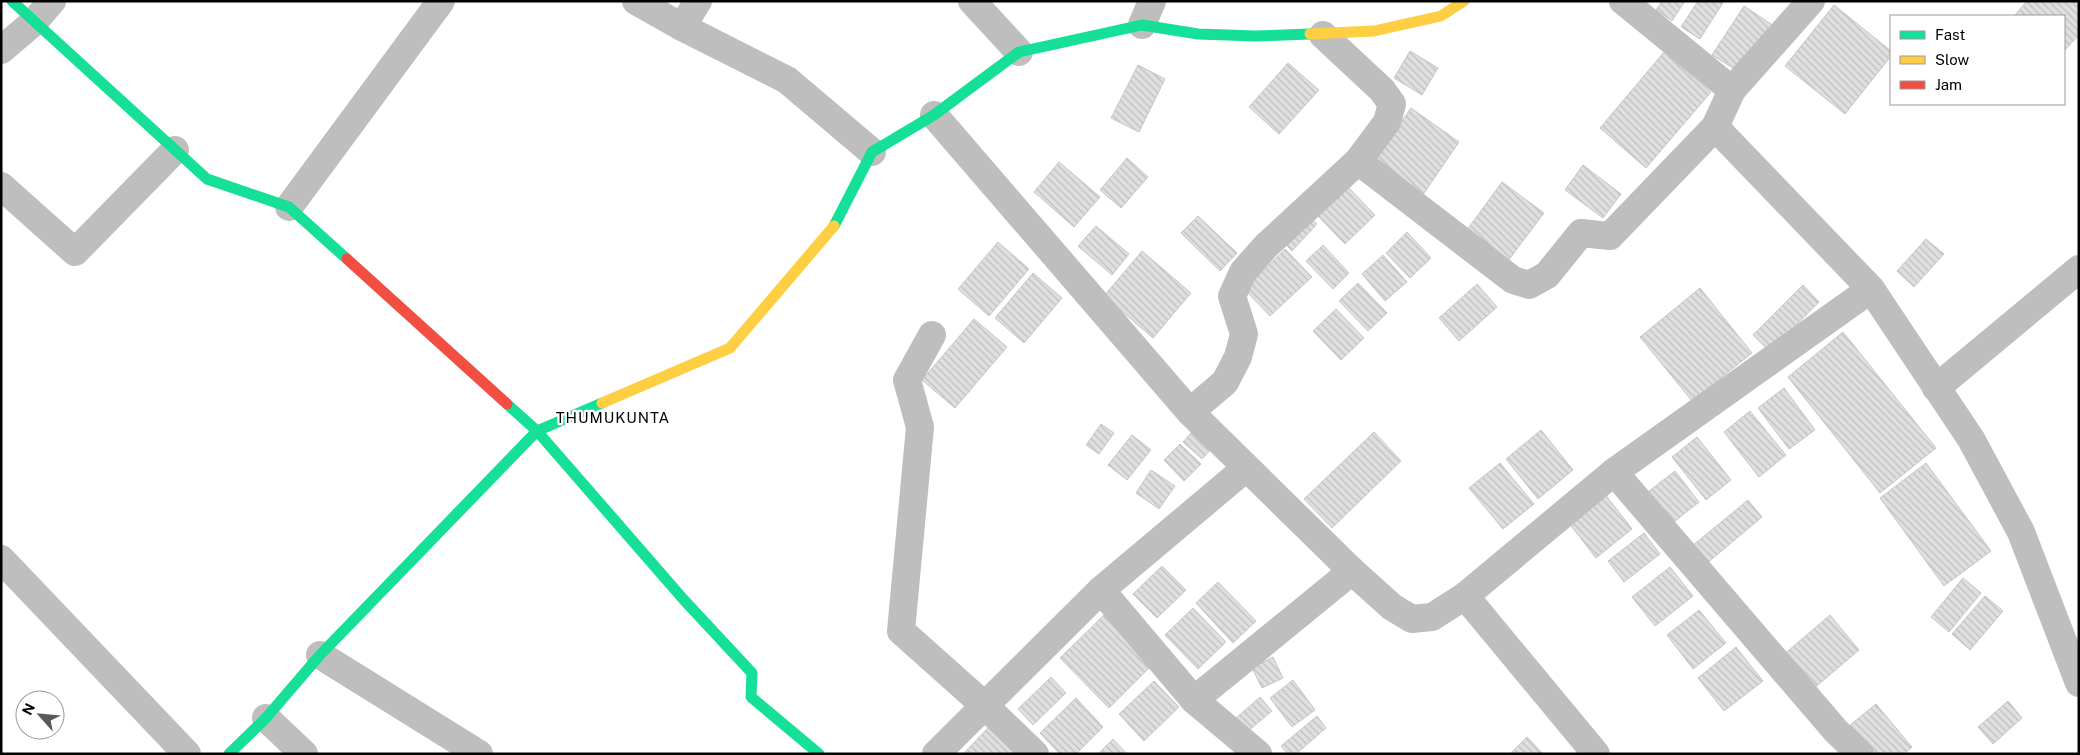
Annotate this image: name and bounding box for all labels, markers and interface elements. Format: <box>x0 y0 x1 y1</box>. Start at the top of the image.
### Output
legend <box>1890 15 2065 105</box>
text: Fast <box>1935 26 1965 43</box>
text: Slow <box>1935 51 1970 68</box>
text: Jam <box>1935 76 1962 93</box>
district label: THUMUKUNTA <box>556 409 670 426</box>
north arrow <box>15 690 65 740</box>
text: N <box>19 701 38 718</box>

